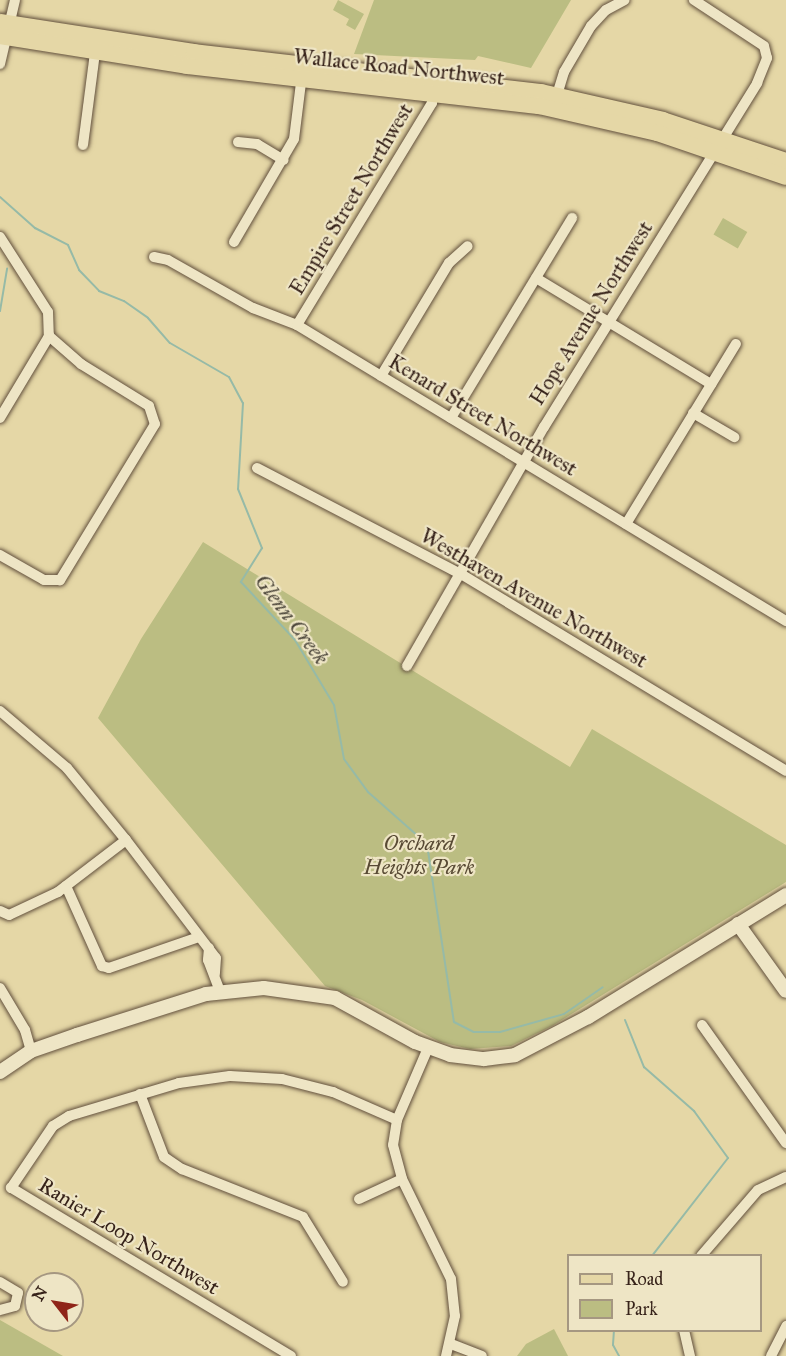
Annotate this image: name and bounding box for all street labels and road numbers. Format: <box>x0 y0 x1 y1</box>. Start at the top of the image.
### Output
street label: Wallace Road Northwest <box>292 43 506 91</box>
street label: Empire Street Northwest <box>284 99 418 299</box>
street label: Hope Avenue Northwest <box>524 216 658 410</box>
street label: Kenard Street Northwest <box>384 349 582 481</box>
street label: Westhaven Avenue Northwest <box>416 523 652 673</box>
street label: Ranier Loop Northwest <box>34 1172 224 1300</box>

